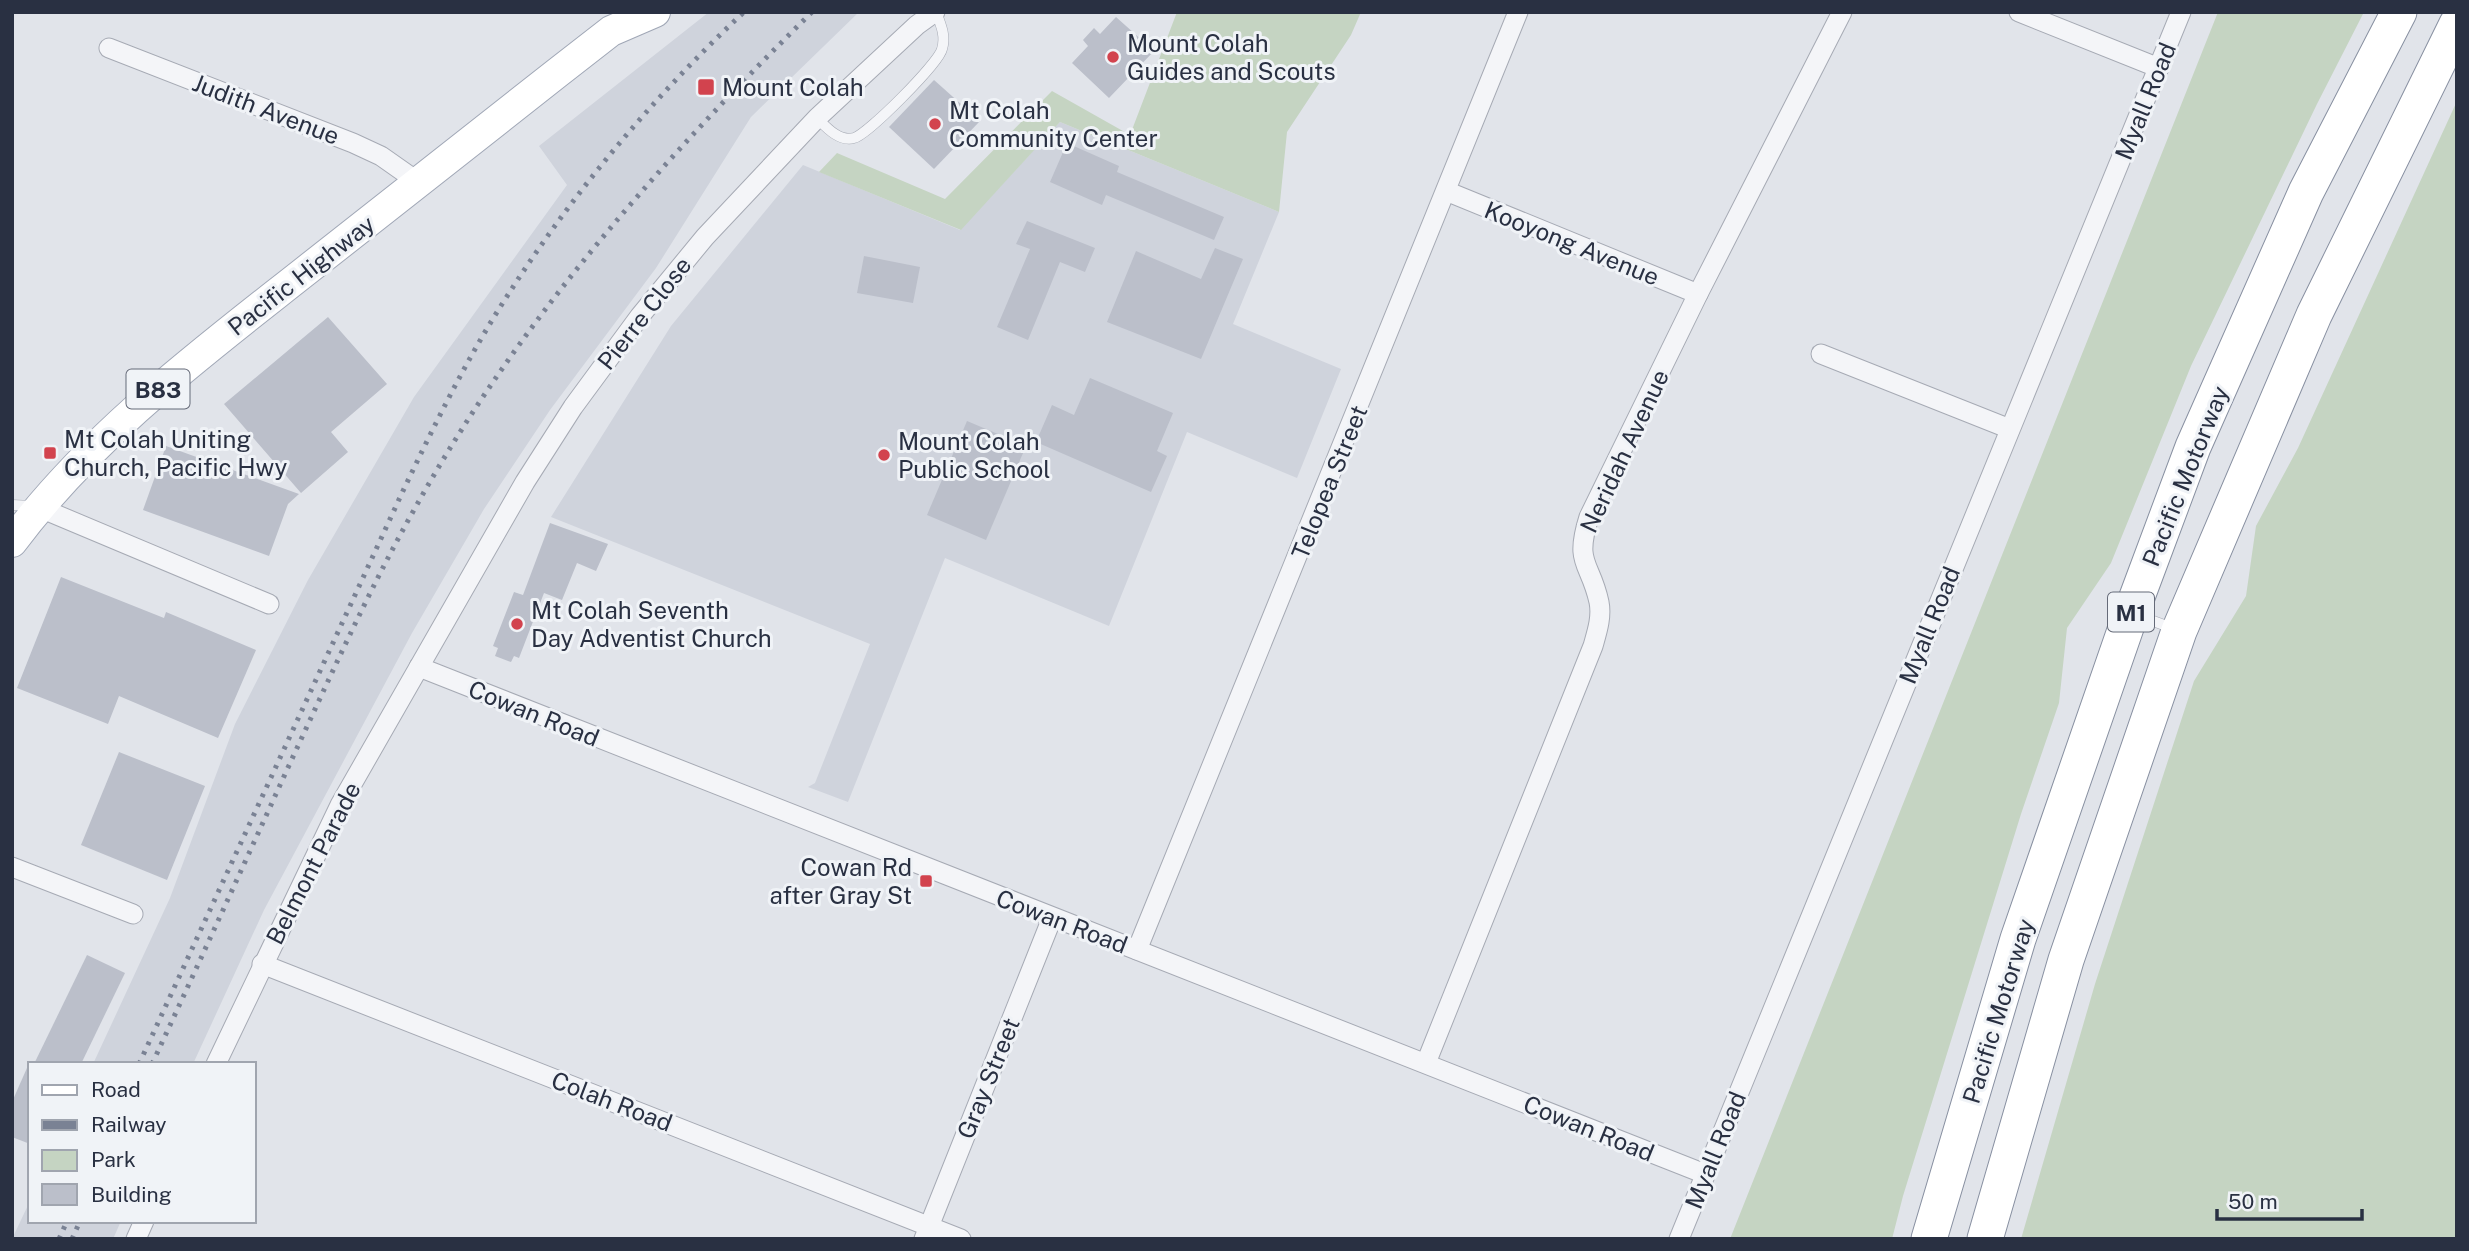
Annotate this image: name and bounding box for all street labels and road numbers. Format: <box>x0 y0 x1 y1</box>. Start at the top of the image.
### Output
street label: Myall Road <box>2109 38 2181 164</box>
street label: Judith Avenue <box>189 68 343 150</box>
street label: Kooyong Avenue <box>1481 195 1663 291</box>
street label: Pacific Highway <box>222 209 380 341</box>
street label: Pierre Close <box>591 251 697 375</box>
street label: Neridah Avenue <box>1574 365 1674 537</box>
road number: B83 <box>127 370 190 408</box>
street label: Pacific Motorway <box>2136 382 2234 570</box>
street label: Telopea Street <box>1285 401 1373 563</box>
street label: Myall Road <box>1893 562 1965 688</box>
road number: M1 <box>2108 592 2154 632</box>
street label: Cowan Road <box>465 674 603 752</box>
street label: Belmont Parade <box>260 777 366 949</box>
street label: Cowan Road <box>993 883 1131 959</box>
street label: Pacific Motorway <box>1957 915 2039 1107</box>
street label: Gray Street <box>951 1013 1025 1143</box>
street label: Colah Road <box>548 1065 676 1137</box>
street label: Myall Road <box>1679 1087 1751 1213</box>
street label: Cowan Road <box>1520 1089 1658 1167</box>

